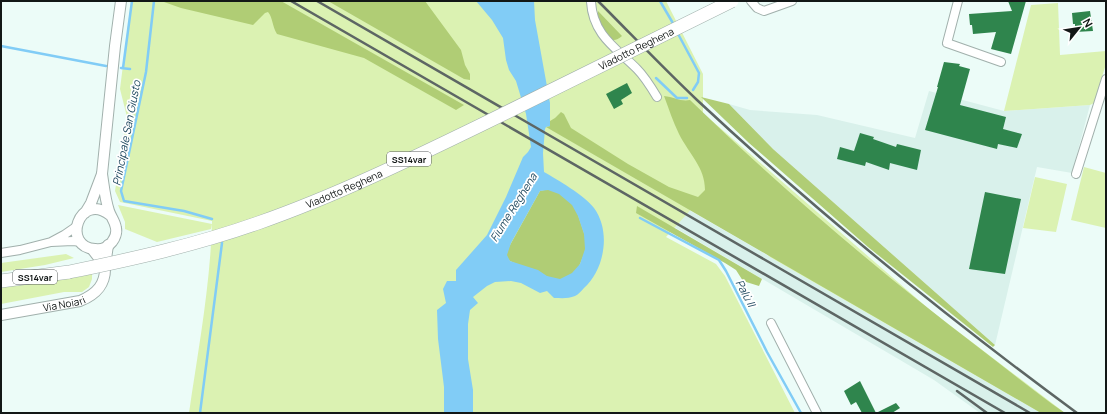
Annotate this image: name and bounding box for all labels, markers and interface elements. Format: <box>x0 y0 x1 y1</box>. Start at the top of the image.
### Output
north arrow <box>1059 8 1099 48</box>
text: N <box>1080 16 1097 30</box>
street label: Viadotto Reghena <box>596 24 676 73</box>
water label: Principale San Giusto <box>108 78 144 187</box>
road number: SS14var <box>387 152 431 166</box>
street label: Viadotto Reghena <box>304 166 385 211</box>
water label: Fiume Reghena <box>486 169 540 244</box>
road number: SS14var <box>13 270 57 284</box>
water label: Palù II <box>733 277 760 311</box>
street label: Via Noiari <box>42 293 88 314</box>

